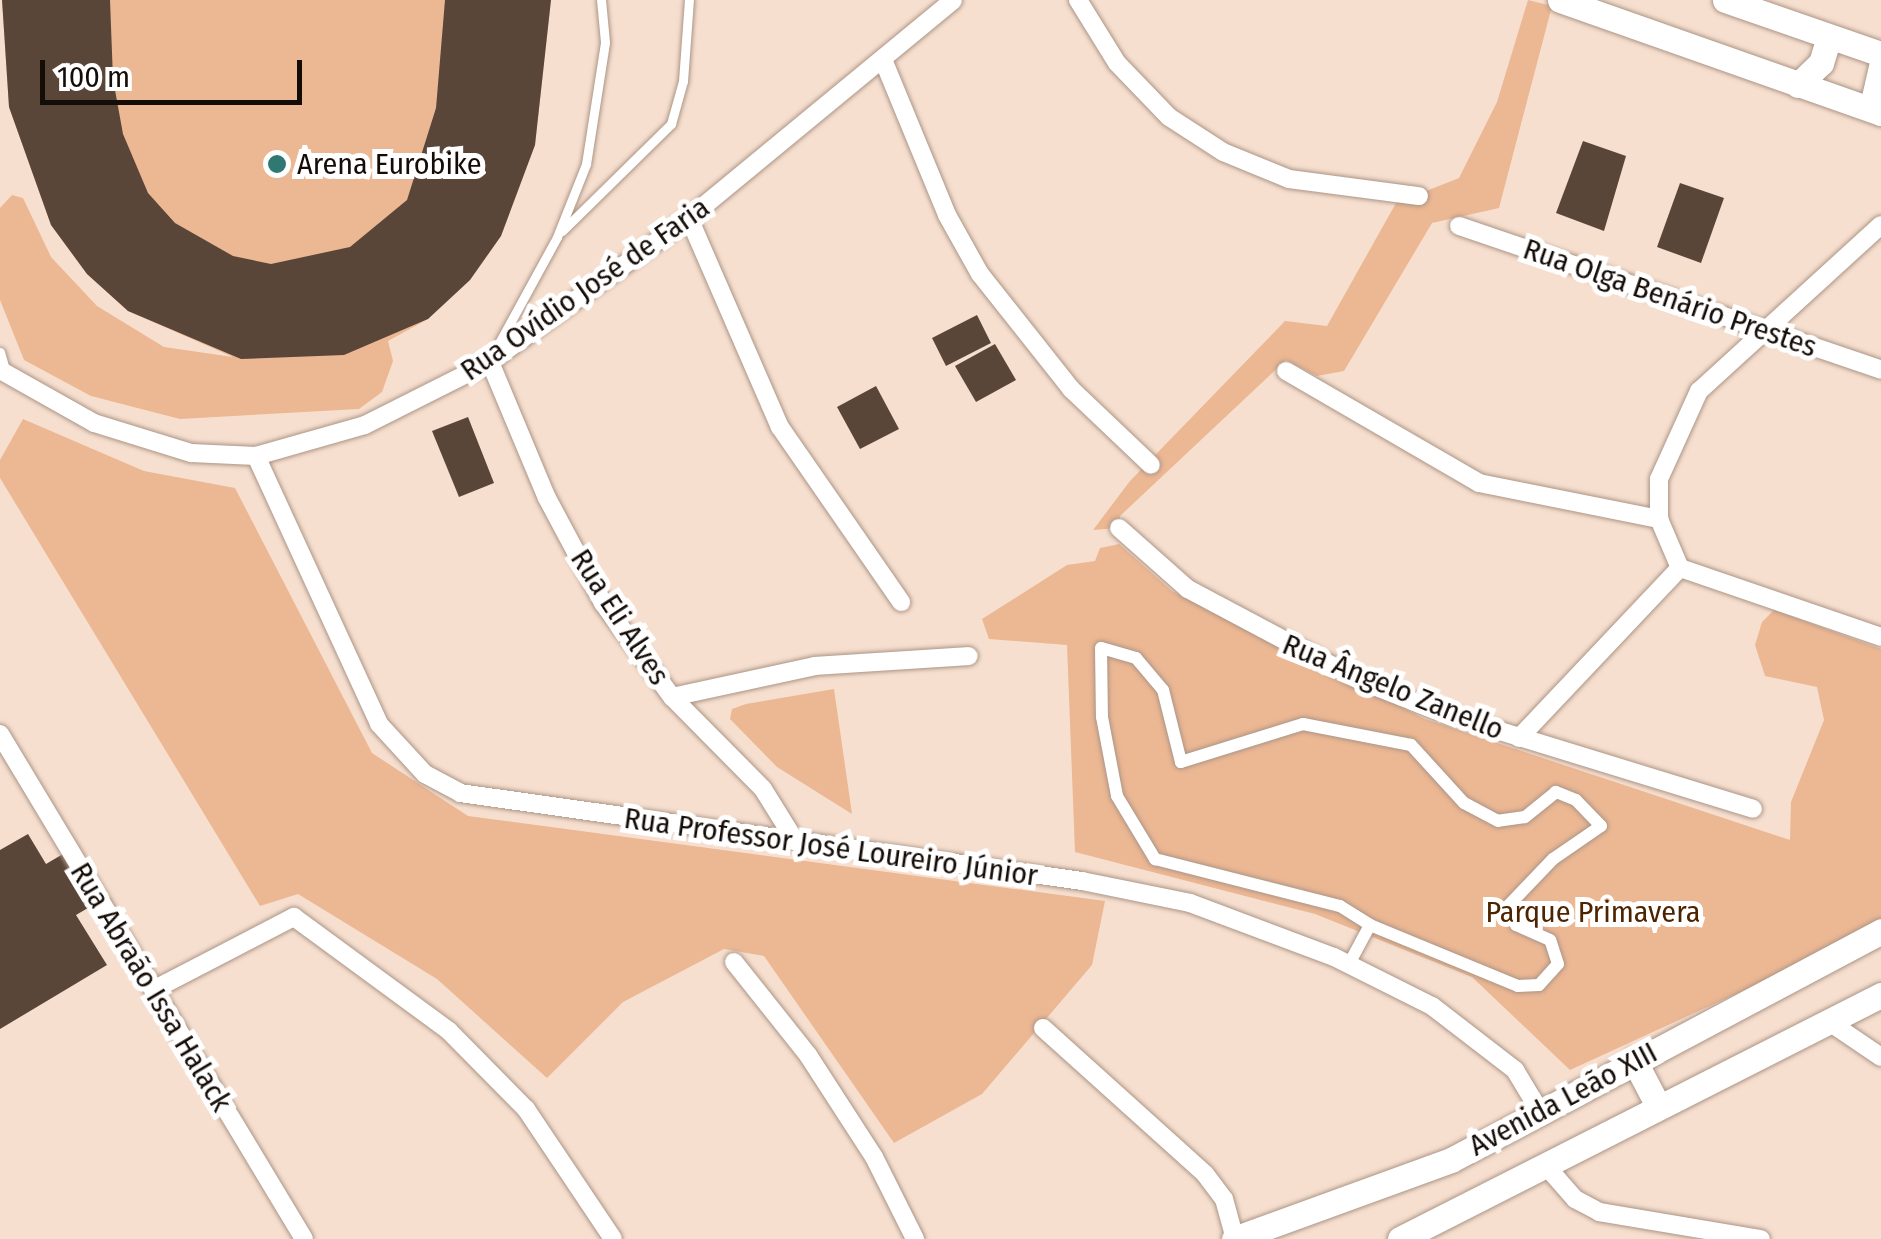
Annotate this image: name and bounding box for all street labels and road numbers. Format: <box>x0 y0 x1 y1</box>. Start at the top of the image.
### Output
street label: Rua Ovídio José de Faria <box>454 190 716 388</box>
street label: Rua Olga Benário Prestes <box>1519 231 1821 365</box>
street label: Rua Eli Alves <box>563 542 677 692</box>
street label: Rua Ângelo Zanello <box>1277 626 1509 748</box>
street label: Rua Professor José Loureiro Júnior <box>622 800 1040 894</box>
street label: Rua Abraão Issa Halack <box>63 856 239 1118</box>
street label: Avenida Leão XIII <box>1463 1034 1663 1164</box>

